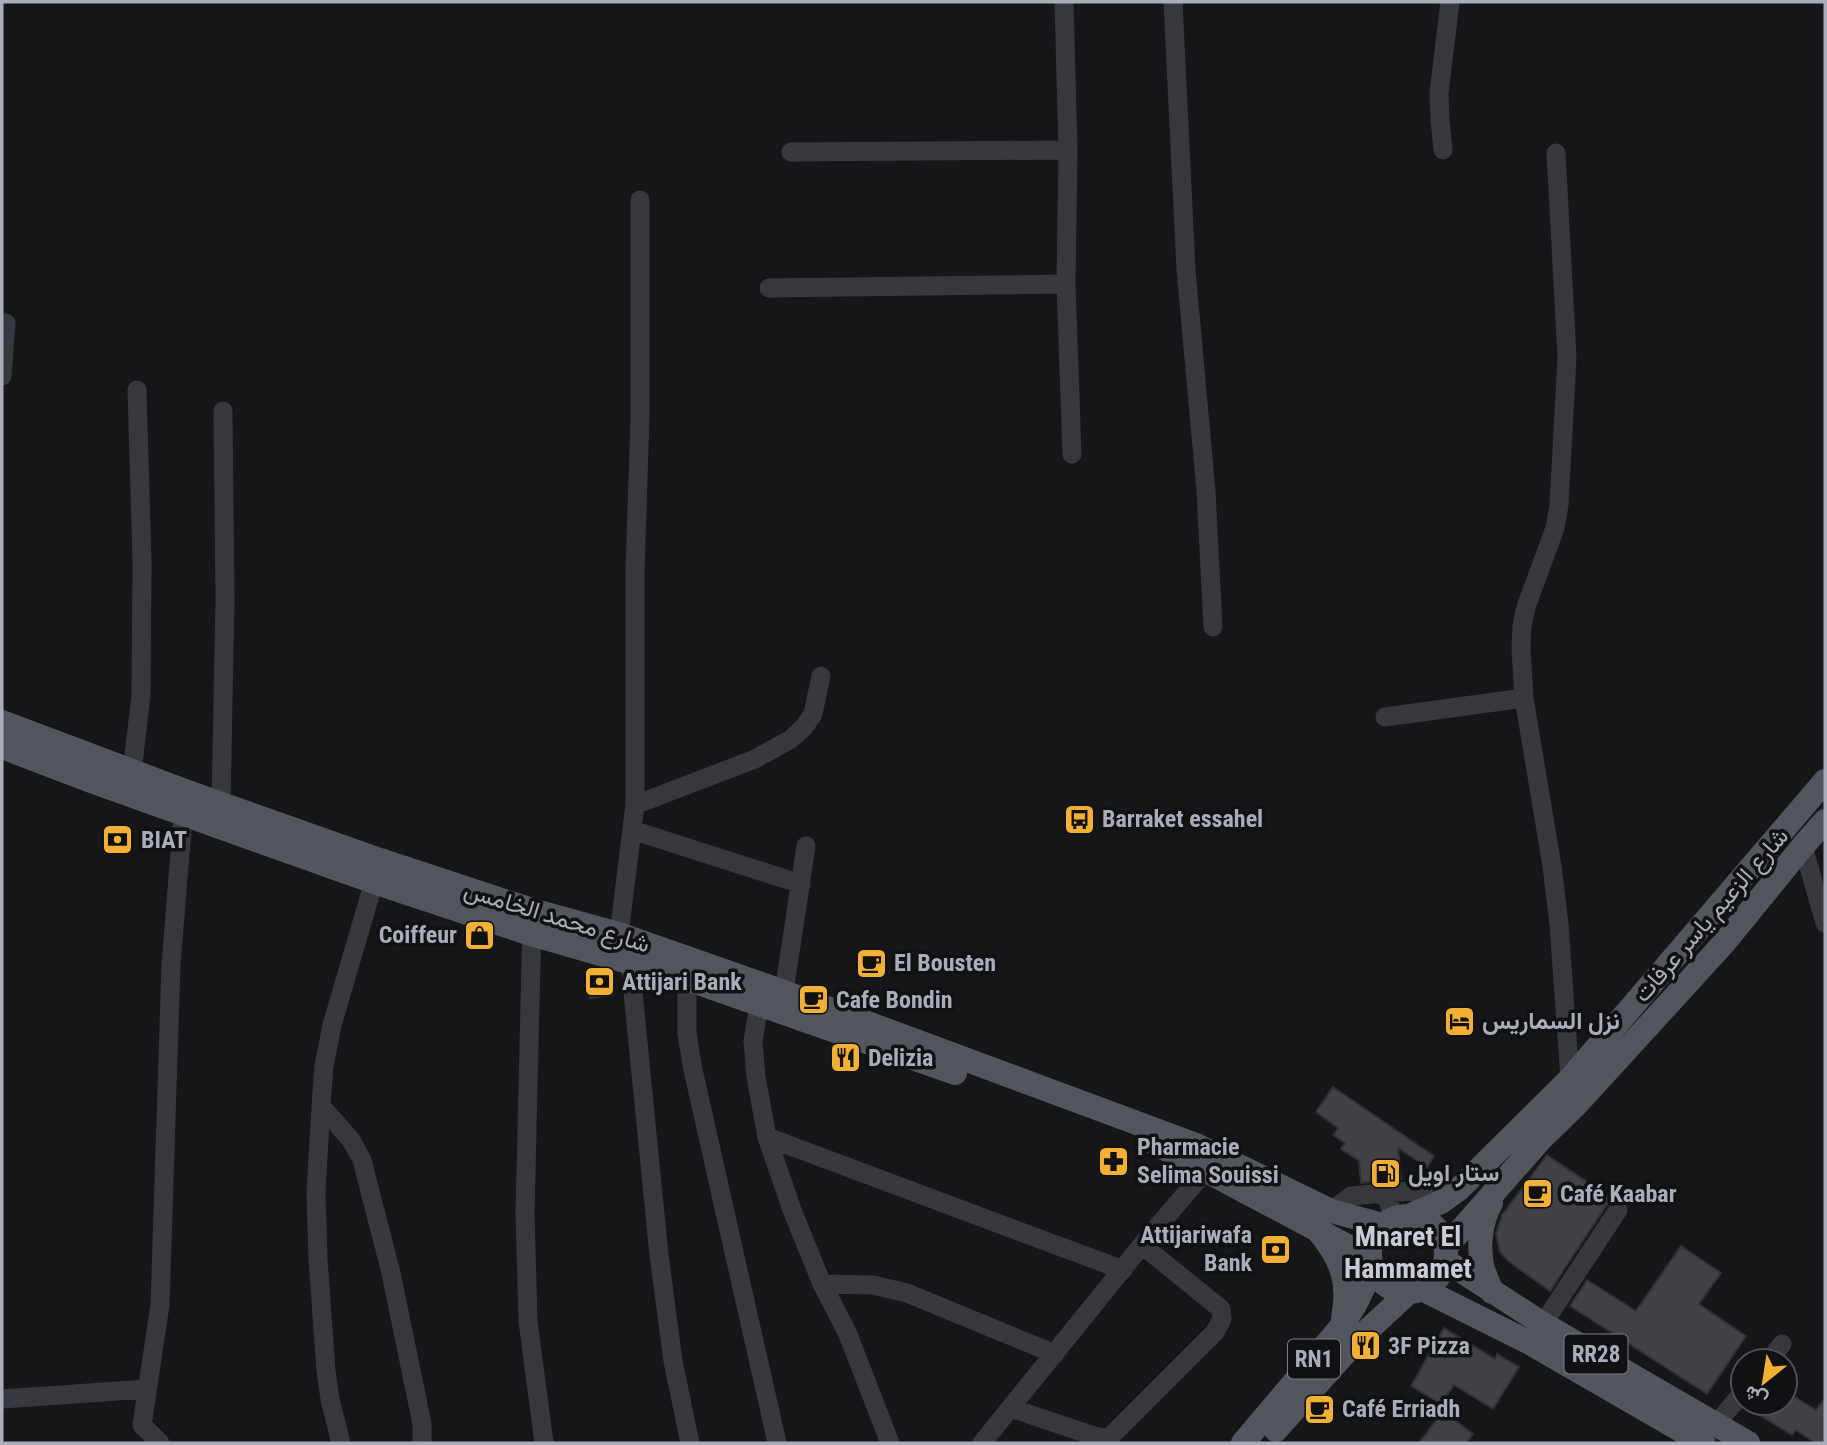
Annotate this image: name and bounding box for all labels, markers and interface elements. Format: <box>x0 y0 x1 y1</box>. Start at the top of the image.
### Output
bus stop icon: Barraket essahel <box>1062 802 1096 836</box>
place label: Barraket essahel <box>1102 805 1263 833</box>
street label: شارع الزعيم ياسر عرفات <box>1628 822 1796 1009</box>
bank icon: BIAT <box>101 823 135 857</box>
place label: BIAT <box>141 826 187 854</box>
street label: شارع محمد الخامس <box>460 875 653 960</box>
shop icon: Coiffeur <box>463 918 497 952</box>
place label: Coiffeur <box>379 921 457 949</box>
cafe icon: El Bousten <box>854 946 888 980</box>
place label: El Bousten <box>894 949 996 977</box>
bank icon: Attijari Bank <box>582 965 616 999</box>
place label: Attijari Bank <box>622 968 742 996</box>
cafe icon: Cafe Bondin <box>796 983 830 1017</box>
place label: Cafe Bondin <box>836 986 953 1014</box>
hotel icon: نزل السماريس <box>1442 1004 1476 1038</box>
place label: نزل السماريس <box>1482 1007 1620 1036</box>
restaurant icon: Delizia <box>828 1041 862 1075</box>
place label: Delizia <box>868 1044 933 1072</box>
place label: Pharmacie Selima Souissi <box>1137 1133 1279 1189</box>
pharmacy icon: Pharmacie Selima Souissi <box>1097 1144 1131 1178</box>
fuel station icon: ستار اويل <box>1368 1156 1402 1190</box>
place label: ستار اويل <box>1408 1159 1499 1188</box>
cafe icon: Café Kaabar <box>1520 1177 1554 1211</box>
place label: Café Kaabar <box>1560 1180 1677 1208</box>
district label: Mnaret El Hammamet <box>1344 1220 1472 1285</box>
place label: Attijariwafa Bank <box>1140 1221 1253 1277</box>
bank icon: Attijariwafa Bank <box>1258 1232 1292 1266</box>
restaurant icon: 3F Pizza <box>1348 1329 1382 1363</box>
place label: 3F Pizza <box>1388 1332 1470 1360</box>
road number: RR28 <box>1564 1334 1628 1373</box>
road number: RN1 <box>1288 1340 1340 1378</box>
north arrow <box>1729 1347 1799 1417</box>
text: ش <box>1740 1381 1771 1412</box>
cafe icon: Café Erriadh <box>1302 1392 1336 1426</box>
place label: Café Erriadh <box>1342 1395 1460 1423</box>

